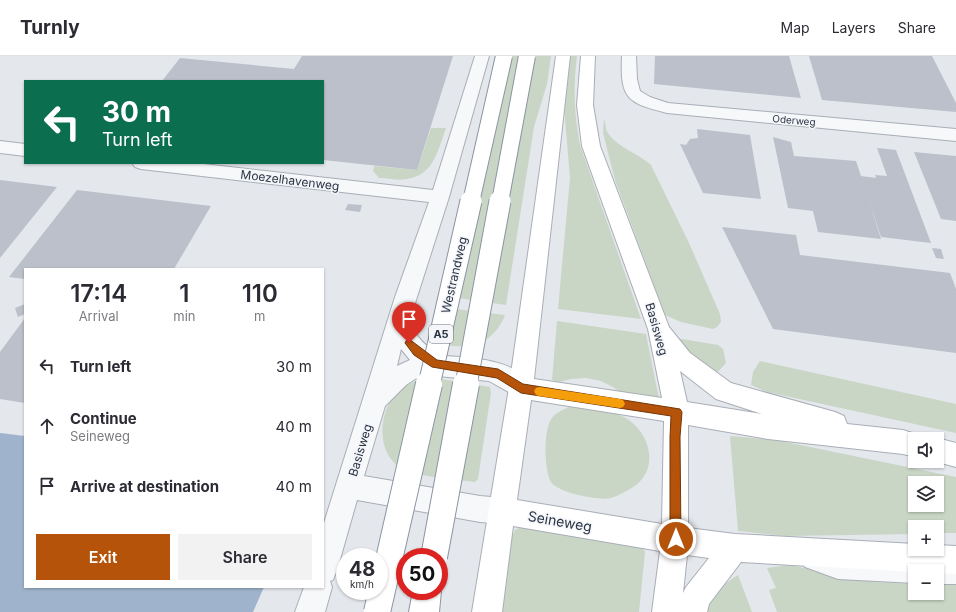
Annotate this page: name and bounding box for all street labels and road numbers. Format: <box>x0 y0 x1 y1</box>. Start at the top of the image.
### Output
street label: Oderweg <box>772 112 816 128</box>
street label: Moezelhavenweg <box>240 166 340 194</box>
street label: Westrandweg <box>438 235 470 315</box>
street label: Basisweg <box>642 301 672 357</box>
road number: A5 <box>429 325 453 343</box>
street label: Basisweg <box>345 422 375 478</box>
street label: Seineweg <box>527 507 593 535</box>

